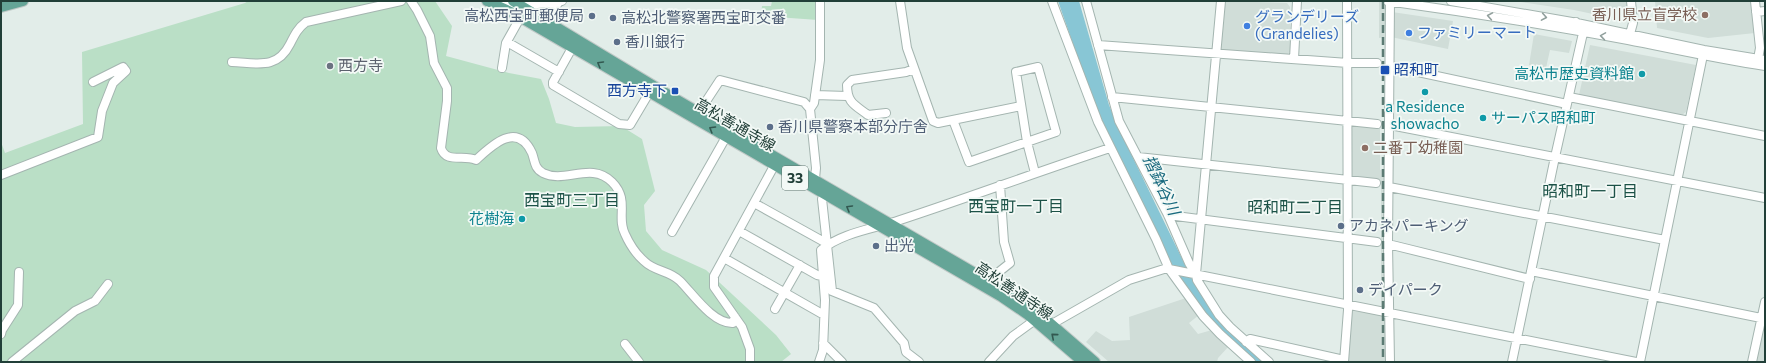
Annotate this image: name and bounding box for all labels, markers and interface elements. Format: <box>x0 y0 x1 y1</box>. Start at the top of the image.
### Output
place label: 香川県立盲学校 <box>1592 5 1697 23</box>
place label: 高松西宝町郵便局 <box>464 6 584 24</box>
place label: グランデリーズ (Grandelies) <box>1255 7 1359 42</box>
place label: 高松北警察署西宝町交番 <box>621 8 786 26</box>
marker: 香川県立盲学校 <box>1700 10 1710 20</box>
marker: 高松西宝町郵便局 <box>587 11 597 21</box>
one-way arrow <box>1541 12 1547 21</box>
marker: 高松北警察署西宝町交番 <box>608 13 618 23</box>
one-way arrow <box>1486 13 1493 21</box>
marker: グランデリーズ (Grandelies) <box>1242 21 1252 31</box>
place label: ファミリーマート <box>1417 23 1537 41</box>
marker: ファミリーマート <box>1404 28 1414 38</box>
place label: 香川銀行 <box>625 32 685 50</box>
one-way arrow <box>1600 32 1606 41</box>
marker: 香川銀行 <box>612 37 622 47</box>
place label: 西方寺 <box>338 56 383 74</box>
place label: 昭和町 <box>1394 60 1439 78</box>
marker: 西方寺 <box>325 61 335 71</box>
one-way arrow <box>597 62 604 69</box>
marker: 昭和町 <box>1379 64 1391 76</box>
place label: 高松市歴史資料館 <box>1514 64 1634 82</box>
marker: 高松市歴史資料館 <box>1637 69 1647 79</box>
place label: 西方寺下 <box>607 81 667 99</box>
marker: 西方寺下 <box>670 86 680 96</box>
marker: a Residence showacho <box>1420 87 1430 97</box>
street label: 高松善通寺線 <box>692 94 779 154</box>
place label: a Residence showacho <box>1385 97 1465 132</box>
place label: サーパス昭和町 <box>1491 108 1596 126</box>
marker: サーパス昭和町 <box>1478 113 1488 123</box>
place label: 香川県警察本部分庁舎 <box>778 117 928 135</box>
marker: 香川県警察本部分庁舎 <box>765 122 775 132</box>
one-way arrow <box>709 127 716 134</box>
place label: 二番丁幼稚園 <box>1373 138 1463 156</box>
marker: 二番丁幼稚園 <box>1360 143 1370 153</box>
water label: 摺鉢谷川 <box>1140 152 1185 220</box>
road number: 33 <box>782 166 808 190</box>
district label: 昭和町一丁目 <box>1542 181 1638 200</box>
district label: 西宝町三丁目 <box>524 190 620 209</box>
district label: 西宝町一丁目 <box>968 196 1064 215</box>
district label: 昭和町二丁目 <box>1247 197 1343 216</box>
one-way arrow <box>846 206 853 213</box>
place label: 花樹海 <box>469 209 514 227</box>
marker: 花樹海 <box>517 214 527 224</box>
place label: アカネパーキング <box>1349 216 1469 234</box>
marker: アカネパーキング <box>1336 221 1346 231</box>
place label: 出光 <box>884 236 914 254</box>
marker: 出光 <box>871 241 881 251</box>
street label: 高松善通寺線 <box>972 258 1057 323</box>
place label: デイパーク <box>1368 280 1443 298</box>
marker: デイパーク <box>1355 285 1365 295</box>
one-way arrow <box>1051 334 1058 341</box>

